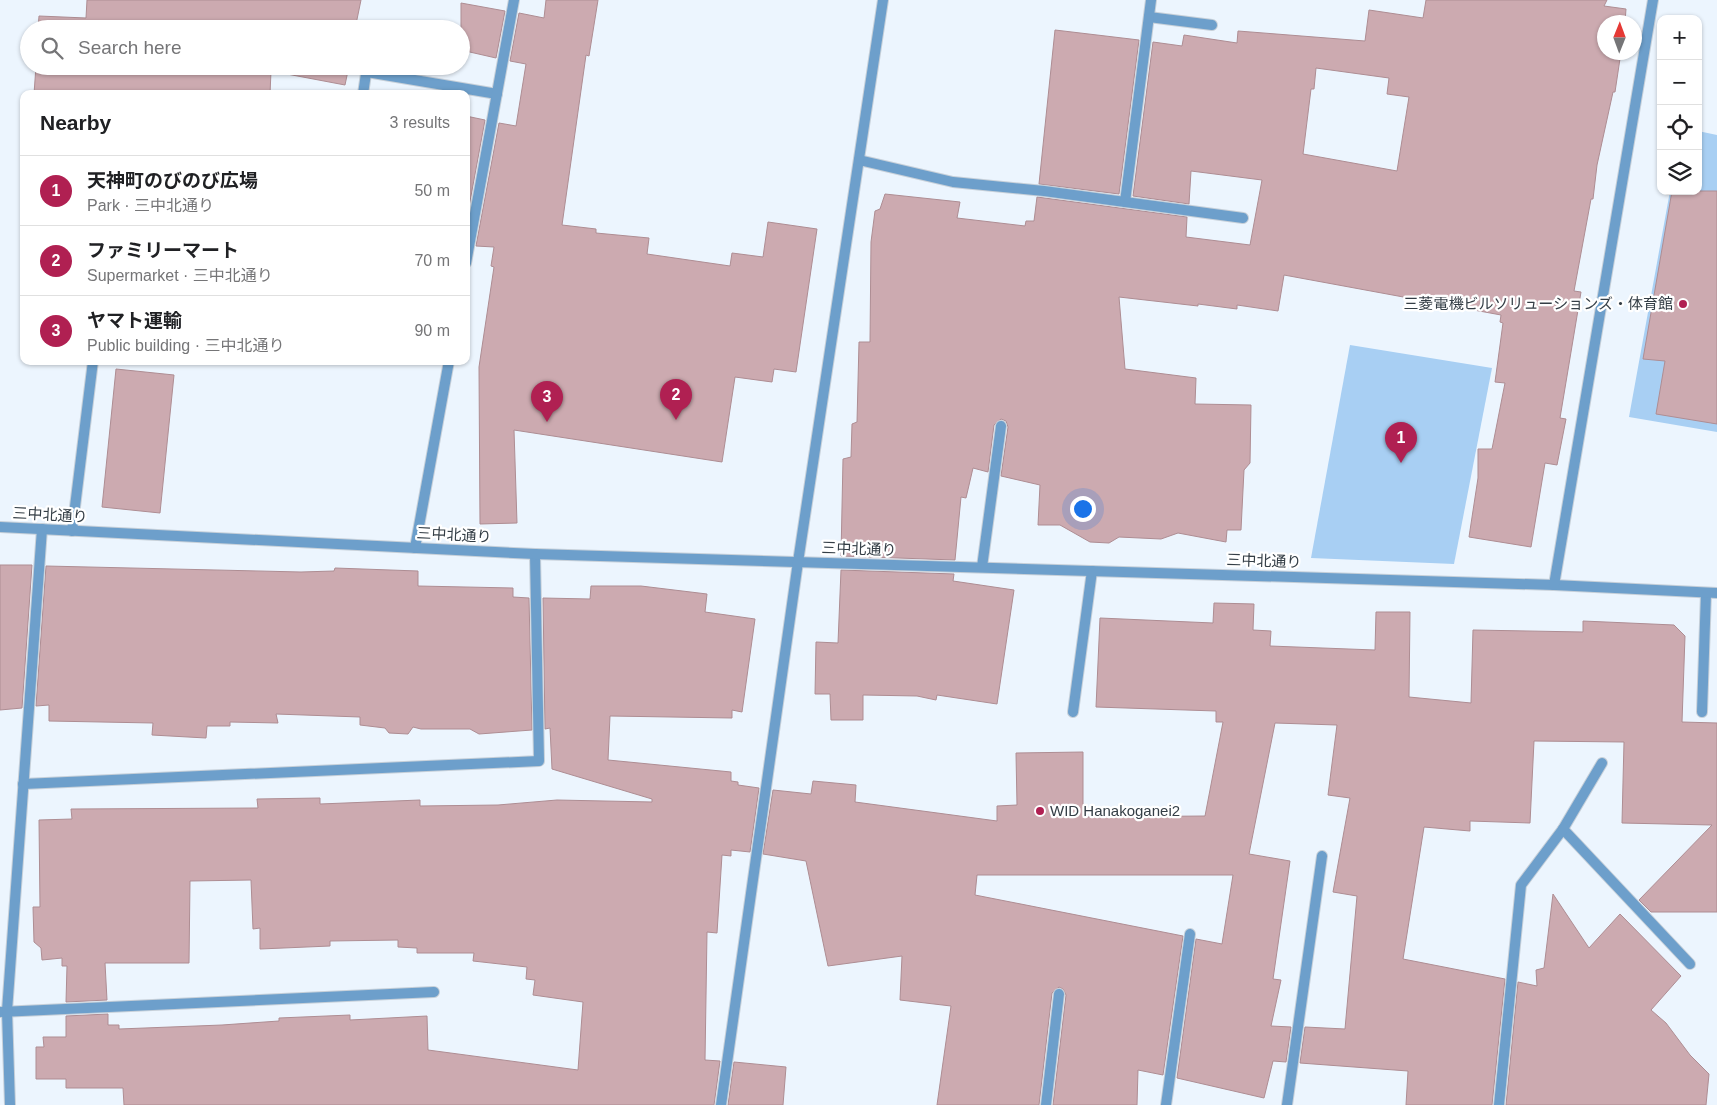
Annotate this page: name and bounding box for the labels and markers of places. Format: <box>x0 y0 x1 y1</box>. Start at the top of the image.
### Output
place label: 三菱電機ビルソリューションズ・体育館 <box>1404 295 1673 312</box>
marker: 三菱電機ビルソリューションズ・体育館 <box>1677 298 1689 310</box>
pin: 2 <box>660 379 692 420</box>
pin: 3 <box>531 381 563 422</box>
pin: 1 <box>1385 422 1417 463</box>
place label: WID Hanakoganei2 <box>1050 802 1180 819</box>
marker: WID Hanakoganei2 <box>1034 805 1046 817</box>

